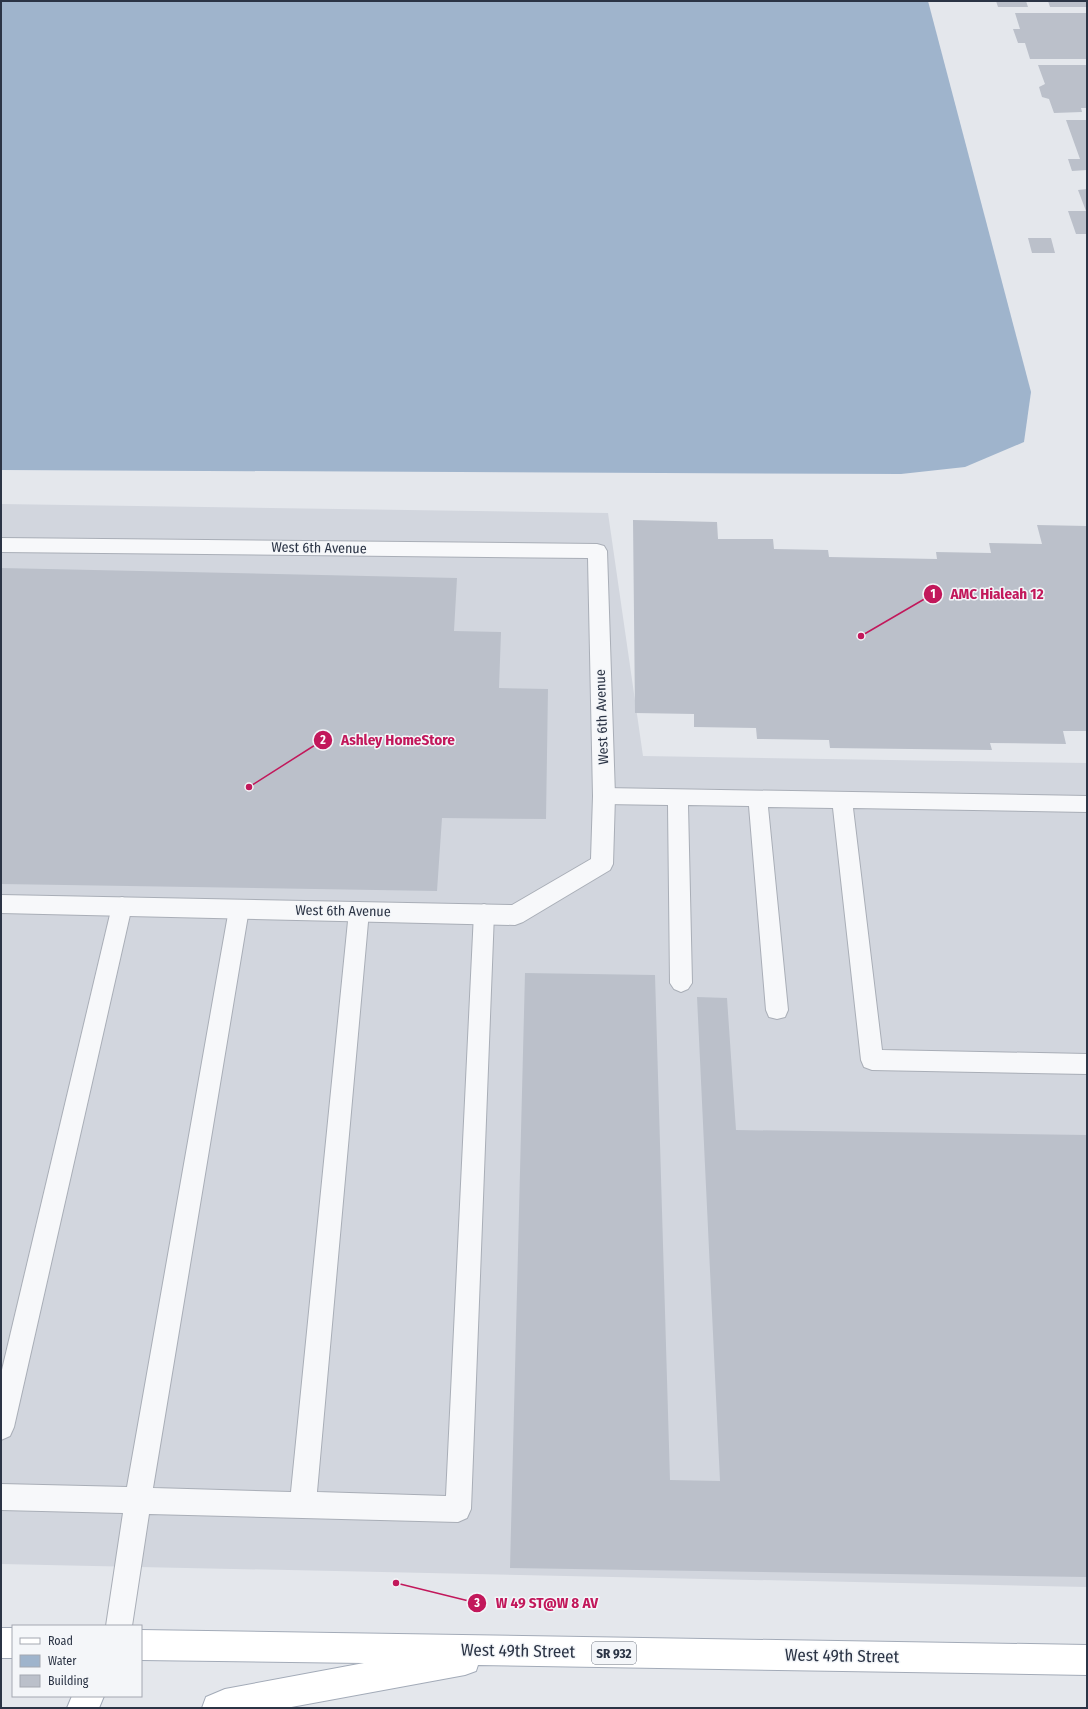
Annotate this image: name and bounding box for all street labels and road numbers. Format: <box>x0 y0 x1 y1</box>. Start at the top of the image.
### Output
street label: West 6th Avenue <box>271 539 367 557</box>
street label: West 6th Avenue <box>592 669 612 765</box>
street label: West 6th Avenue <box>295 902 391 920</box>
street label: West 49th Street <box>461 1640 576 1663</box>
road number: SR 932 <box>592 1642 636 1664</box>
street label: West 49th Street <box>785 1645 900 1668</box>

